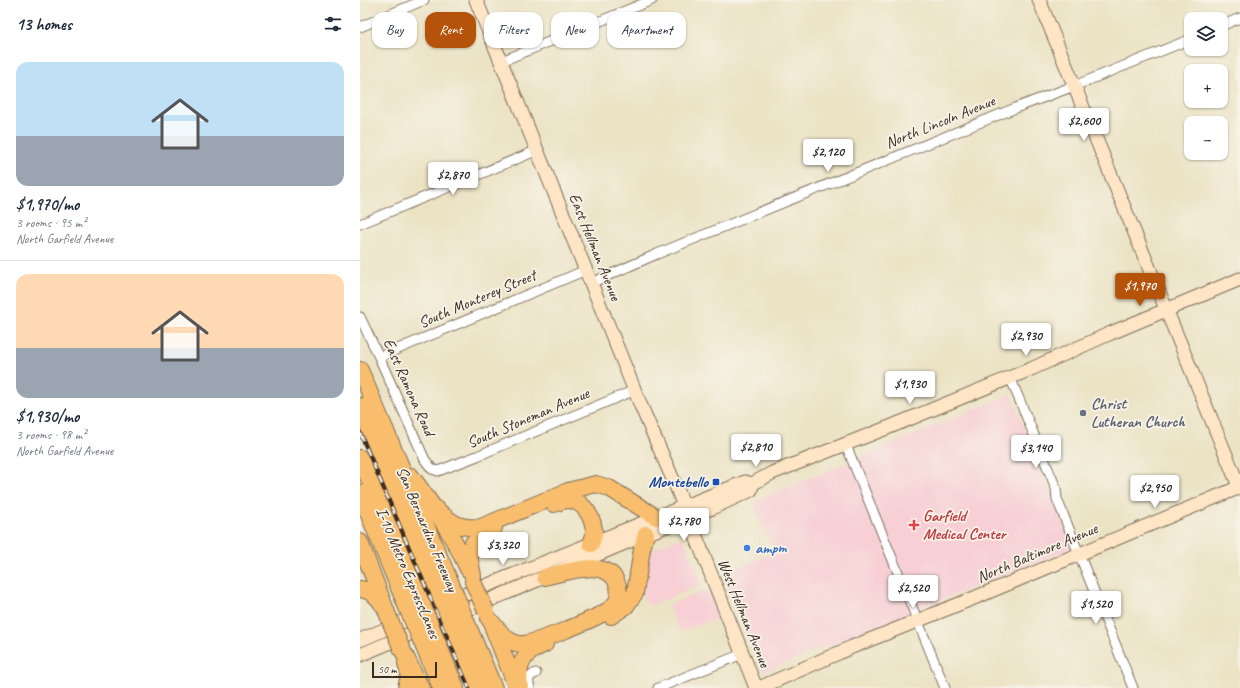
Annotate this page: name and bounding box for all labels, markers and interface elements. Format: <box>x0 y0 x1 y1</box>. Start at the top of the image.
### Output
chip: Buy <box>372 12 417 48</box>
chip: Rent <box>425 12 476 48</box>
chip: Filters <box>484 12 543 48</box>
chip: New <box>551 12 599 48</box>
chip: Apartment <box>607 12 686 48</box>
map controls <box>1184 12 1228 160</box>
button: layers <box>1184 12 1228 56</box>
icon: filters <box>322 13 344 35</box>
text: 13 homes <box>16 14 72 35</box>
button: + <box>1184 64 1228 108</box>
icon: home <box>144 88 216 160</box>
street label: North Lincoln Avenue <box>882 90 999 153</box>
pin: $2,600 <box>1051 108 1117 142</box>
text: $2,600 <box>1068 113 1100 129</box>
button: − <box>1184 116 1228 160</box>
pin: $2,120 <box>795 139 861 173</box>
text: $2,120 <box>812 144 844 160</box>
pin: $2,870 <box>420 162 486 196</box>
text: $2,870 <box>437 167 469 183</box>
street label: East Hellman Avenue <box>564 190 626 305</box>
text: $1,970/mo <box>16 194 79 215</box>
text: 3 rooms · 95 m² <box>16 215 86 231</box>
text: North Garfield Avenue <box>16 231 113 247</box>
street label: South Monterey Street <box>415 264 541 333</box>
pin: $1,970 <box>1107 273 1173 307</box>
text: $1,970 <box>1124 278 1156 294</box>
icon: home <box>144 300 216 372</box>
pin: $2,930 <box>993 323 1059 357</box>
text: $2,930 <box>1010 328 1042 344</box>
street label: East Ramona Road <box>379 335 440 441</box>
pin: $1,930 <box>877 371 943 405</box>
text: $1,930 <box>894 376 926 392</box>
street label: South Stoneman Avenue <box>464 383 594 453</box>
place label: Christ Lutheran Church <box>1091 394 1185 432</box>
text: $1,930/mo <box>16 406 79 427</box>
marker: Christ Lutheran Church <box>1078 408 1088 418</box>
text: 3 rooms · 98 m² <box>16 427 86 443</box>
pin: $2,810 <box>723 434 789 468</box>
pin: $3,140 <box>1003 435 1069 469</box>
text: $2,810 <box>740 439 772 455</box>
text: $3,140 <box>1020 440 1052 456</box>
text: North Garfield Avenue <box>16 443 113 459</box>
street label: San Bernardino Freeway <box>392 464 463 596</box>
place label: Montebello <box>649 472 709 492</box>
pin: $2,950 <box>1122 475 1188 509</box>
marker: Montebello <box>711 477 721 487</box>
text: $2,950 <box>1139 480 1171 496</box>
street label: I-10 Metro ExpressLanes <box>371 504 445 643</box>
place label: Garfield Medical Center <box>923 506 1008 544</box>
pin: $2,780 <box>651 508 717 542</box>
text: $2,780 <box>668 513 700 529</box>
street label: North Baltimore Avenue <box>974 518 1102 587</box>
marker: Garfield Medical Center <box>908 519 920 531</box>
pin: $3,320 <box>470 532 536 566</box>
text: $3,320 <box>487 537 519 553</box>
place label: ampm <box>755 538 787 558</box>
marker: ampm <box>742 543 752 553</box>
street label: West Hellman Avenue <box>713 556 776 672</box>
pin: $2,520 <box>880 575 946 609</box>
text: $2,520 <box>897 580 929 596</box>
pin: $1,520 <box>1063 591 1129 625</box>
text: $1,520 <box>1080 596 1112 612</box>
scale bar <box>372 660 437 679</box>
text: 50 m <box>378 662 397 676</box>

